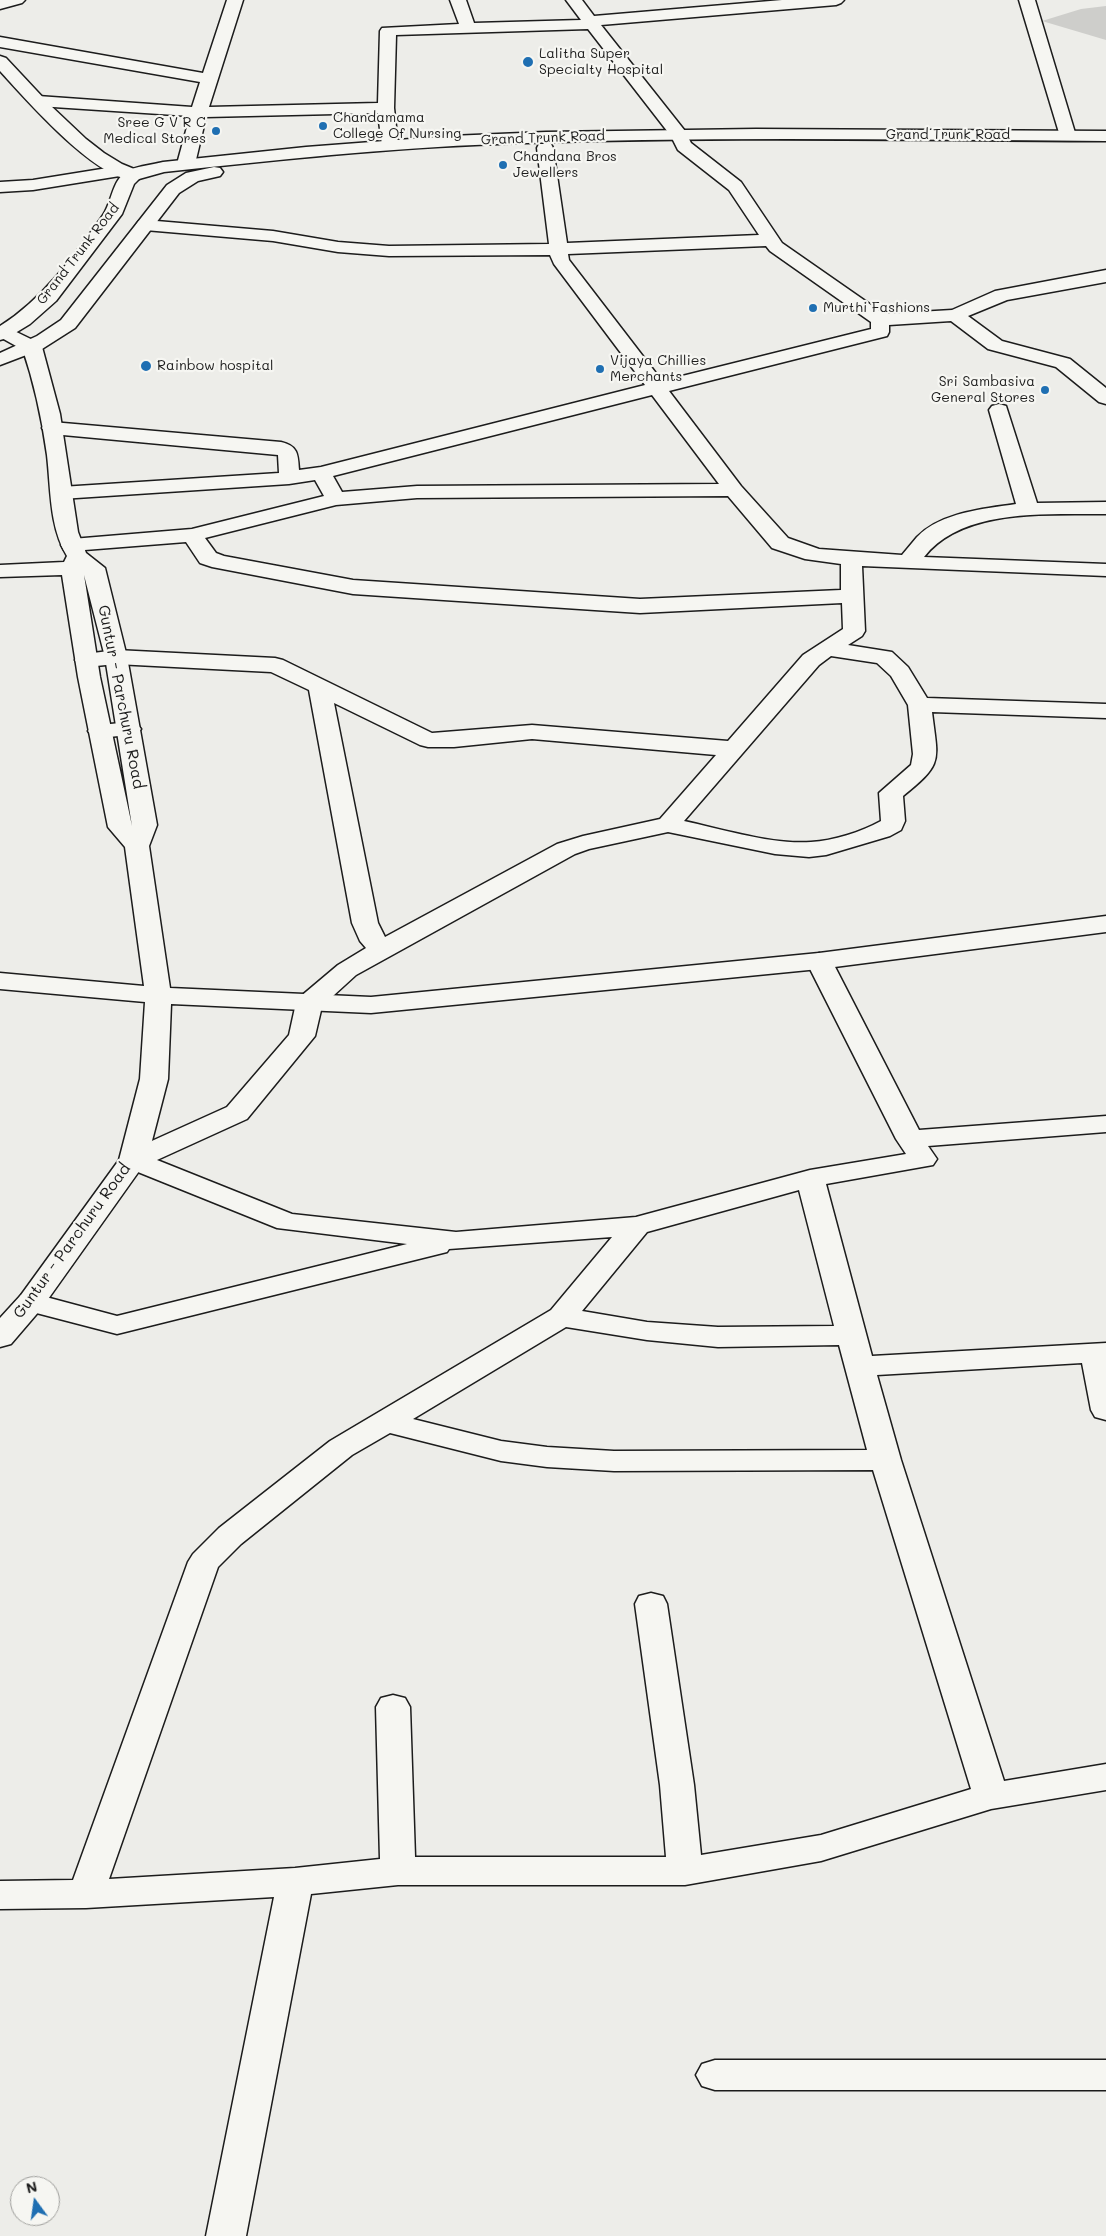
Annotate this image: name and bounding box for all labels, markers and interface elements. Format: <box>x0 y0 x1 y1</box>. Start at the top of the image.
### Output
place label: Lalitha Super Specialty Hospital <box>539 46 663 78</box>
marker: Lalitha Super Specialty Hospital <box>521 55 535 69</box>
place label: Chandamama College Of Nursing <box>333 110 461 142</box>
place label: Sree G V R C Medical Stores <box>103 115 206 148</box>
marker: Chandamama College Of Nursing <box>317 120 329 132</box>
marker: Sree G V R C Medical Stores <box>210 125 222 137</box>
street label: Grand Trunk Road <box>481 127 605 149</box>
street label: Grand Trunk Road <box>886 127 1010 143</box>
place label: Chandana Bros Jewellers <box>513 149 617 182</box>
marker: Chandana Bros Jewellers <box>497 159 509 171</box>
street label: Grand Trunk Road <box>33 200 123 308</box>
place label: Murthi Fashions <box>823 300 930 316</box>
marker: Murthi Fashions <box>807 302 819 314</box>
place label: Vijaya Chillies Merchants <box>610 353 706 386</box>
place label: Rainbow hospital <box>157 358 274 374</box>
marker: Rainbow hospital <box>139 359 153 373</box>
marker: Vijaya Chillies Merchants <box>594 363 606 375</box>
place label: Sri Sambasiva General Stores <box>931 374 1035 407</box>
marker: Sri Sambasiva General Stores <box>1039 384 1051 396</box>
street label: Guntur - Parchuru Road <box>94 603 148 791</box>
street label: Guntur - Parchuru Road <box>9 1160 135 1322</box>
north arrow <box>10 2176 60 2226</box>
text: N <box>24 2176 39 2197</box>

